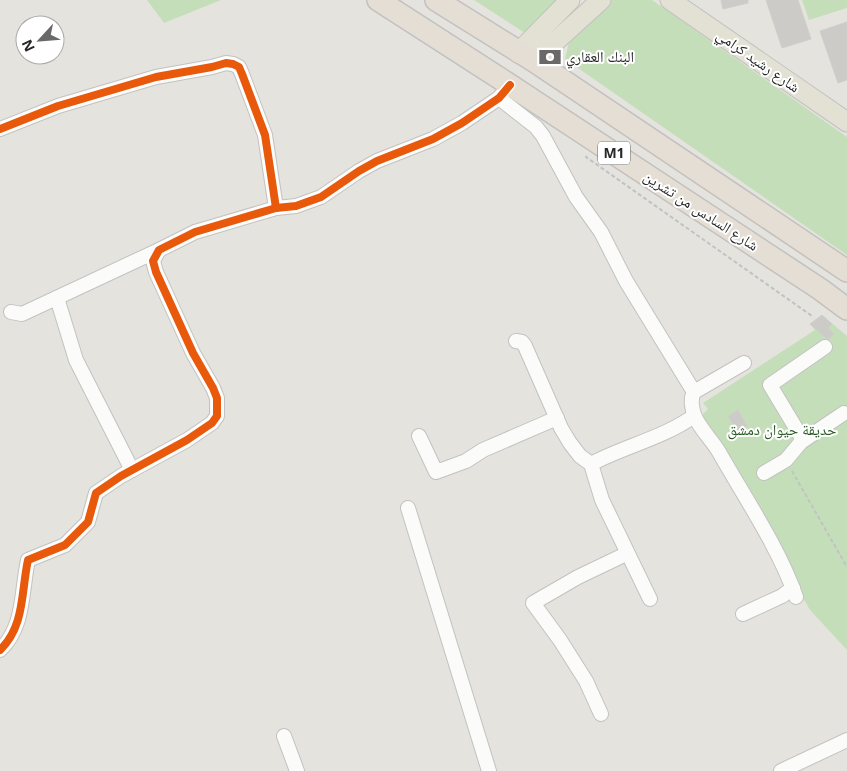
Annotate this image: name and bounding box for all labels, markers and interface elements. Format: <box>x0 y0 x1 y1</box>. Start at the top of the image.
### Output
north arrow <box>15 15 65 65</box>
street label: شارع رشيد كرامي <box>711 24 804 99</box>
text: N <box>17 37 39 55</box>
bank icon: البنك العقاري <box>537 44 563 70</box>
place label: البنك العقاري <box>566 46 634 69</box>
road number: M1 <box>598 142 630 164</box>
street label: شارع السادس من تشرين <box>640 166 763 256</box>
park label: حديقة حيوان دمشق <box>727 419 837 440</box>

